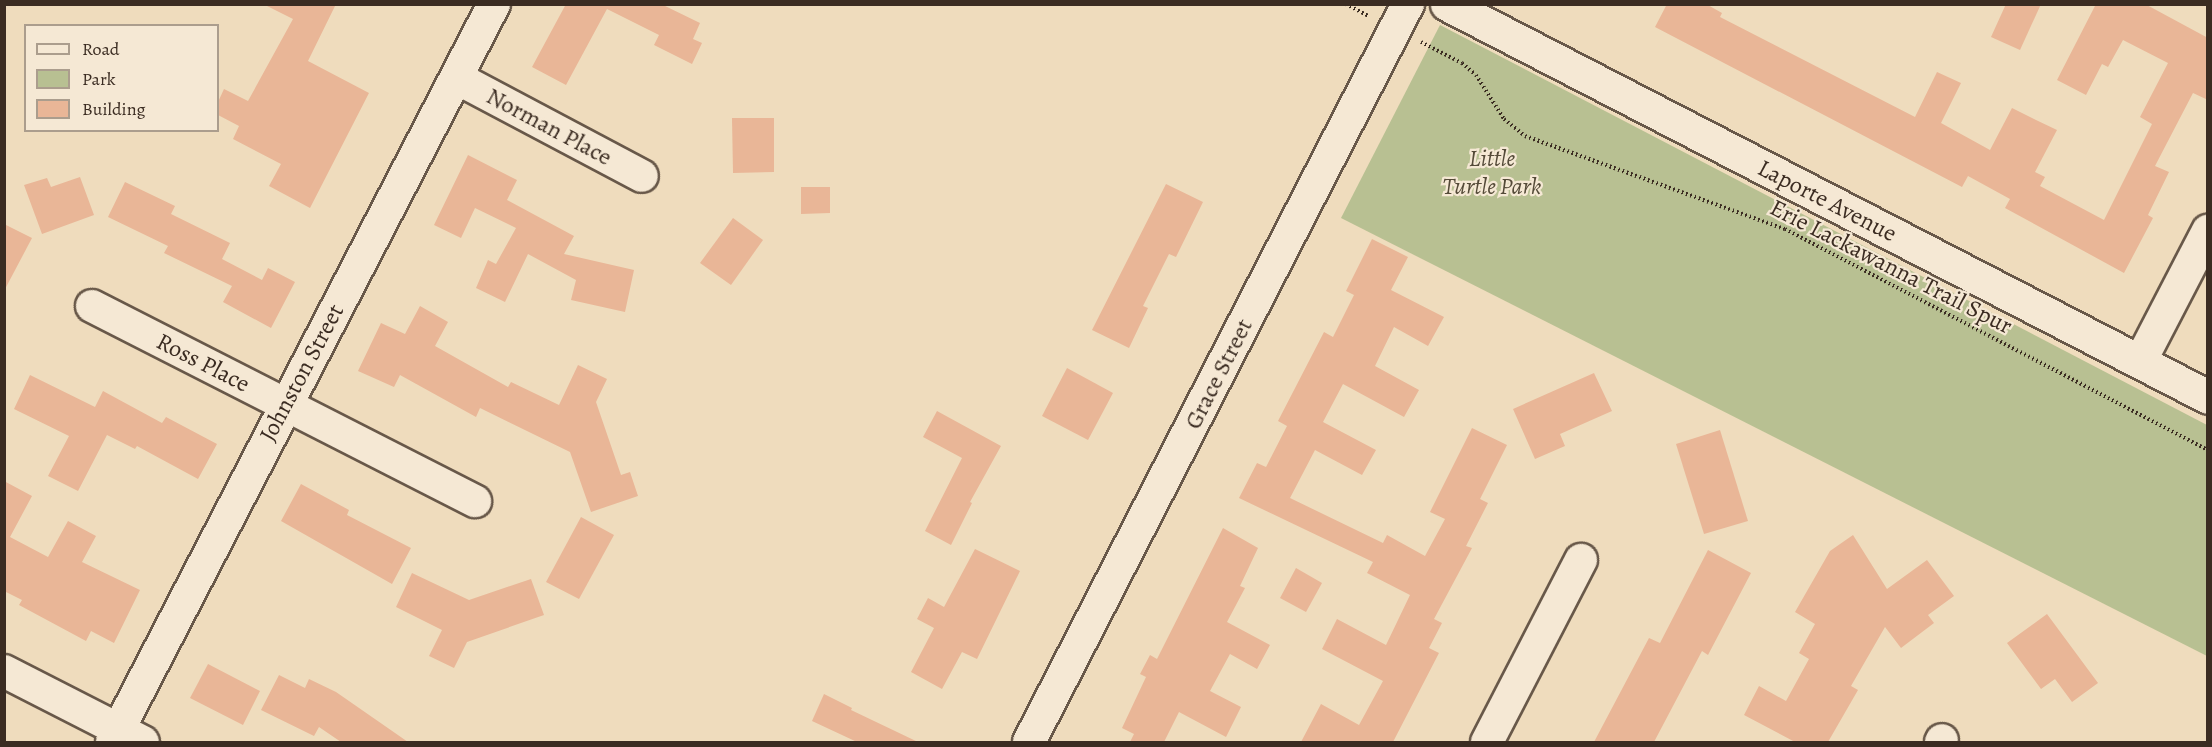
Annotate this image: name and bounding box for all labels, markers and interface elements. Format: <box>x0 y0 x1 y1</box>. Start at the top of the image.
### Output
legend <box>24 24 219 132</box>
text: Road <box>82 37 119 61</box>
text: Park <box>82 67 116 91</box>
street label: Norman Place <box>481 82 617 172</box>
text: Building <box>82 97 146 121</box>
park label: Little Turtle Park <box>1443 145 1541 201</box>
street label: Laporte Avenue <box>1753 154 1901 248</box>
street label: Erie Lackawanna Trail Spur <box>1765 193 2017 341</box>
street label: Johnston Street <box>254 299 350 447</box>
street label: Grace Street <box>1179 314 1259 434</box>
street label: Ross Place <box>152 327 254 399</box>

